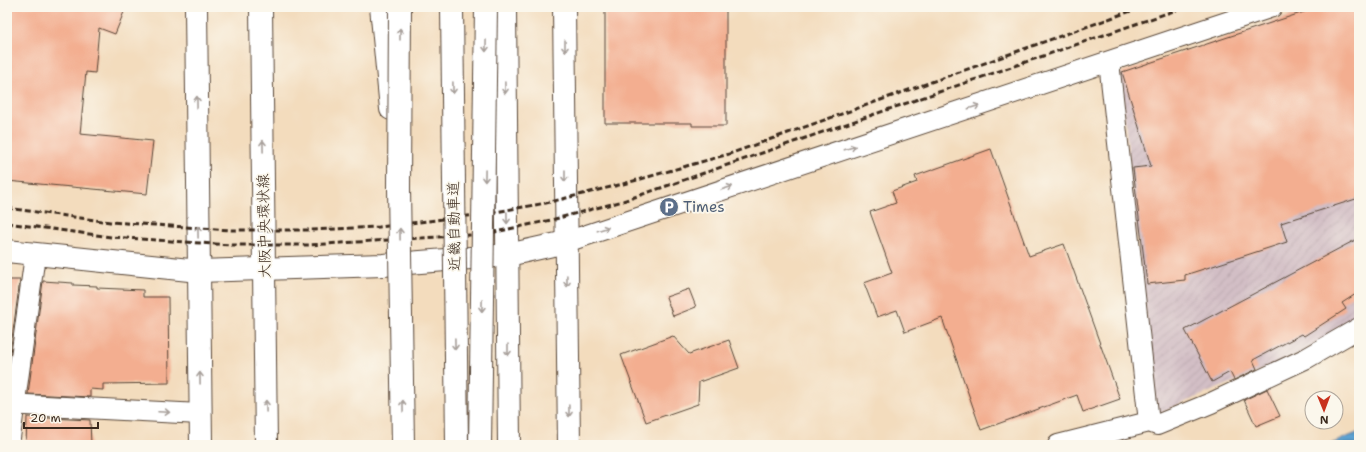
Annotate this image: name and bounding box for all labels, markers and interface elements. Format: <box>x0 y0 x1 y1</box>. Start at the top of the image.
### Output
one-way arrow <box>396 28 404 41</box>
one-way arrow <box>482 39 490 52</box>
one-way arrow <box>561 39 569 52</box>
one-way arrow <box>449 81 456 94</box>
one-way arrow <box>502 81 509 94</box>
one-way arrow <box>193 96 201 109</box>
one-way arrow <box>967 103 980 110</box>
one-way arrow <box>259 140 267 153</box>
one-way arrow <box>844 143 856 151</box>
one-way arrow <box>481 169 488 182</box>
one-way arrow <box>561 169 569 182</box>
street label: 大阪中央環状線 <box>253 173 275 279</box>
street label: 近畿自動車道 <box>443 181 465 271</box>
one-way arrow <box>720 184 732 192</box>
parking icon: Times <box>658 196 680 218</box>
place label: Times <box>683 197 725 217</box>
one-way arrow <box>503 211 511 224</box>
one-way arrow <box>597 225 610 232</box>
one-way arrow <box>194 226 202 239</box>
one-way arrow <box>396 228 404 241</box>
one-way arrow <box>563 274 571 287</box>
one-way arrow <box>478 299 486 312</box>
one-way arrow <box>451 337 459 350</box>
one-way arrow <box>504 343 512 356</box>
one-way arrow <box>196 372 204 385</box>
north arrow <box>1304 390 1344 430</box>
one-way arrow <box>262 400 270 413</box>
one-way arrow <box>399 400 406 413</box>
scale bar <box>24 404 98 430</box>
one-way arrow <box>565 404 573 417</box>
one-way arrow <box>157 409 170 416</box>
text: 20 m <box>30 410 61 426</box>
text: N <box>1319 412 1329 427</box>

